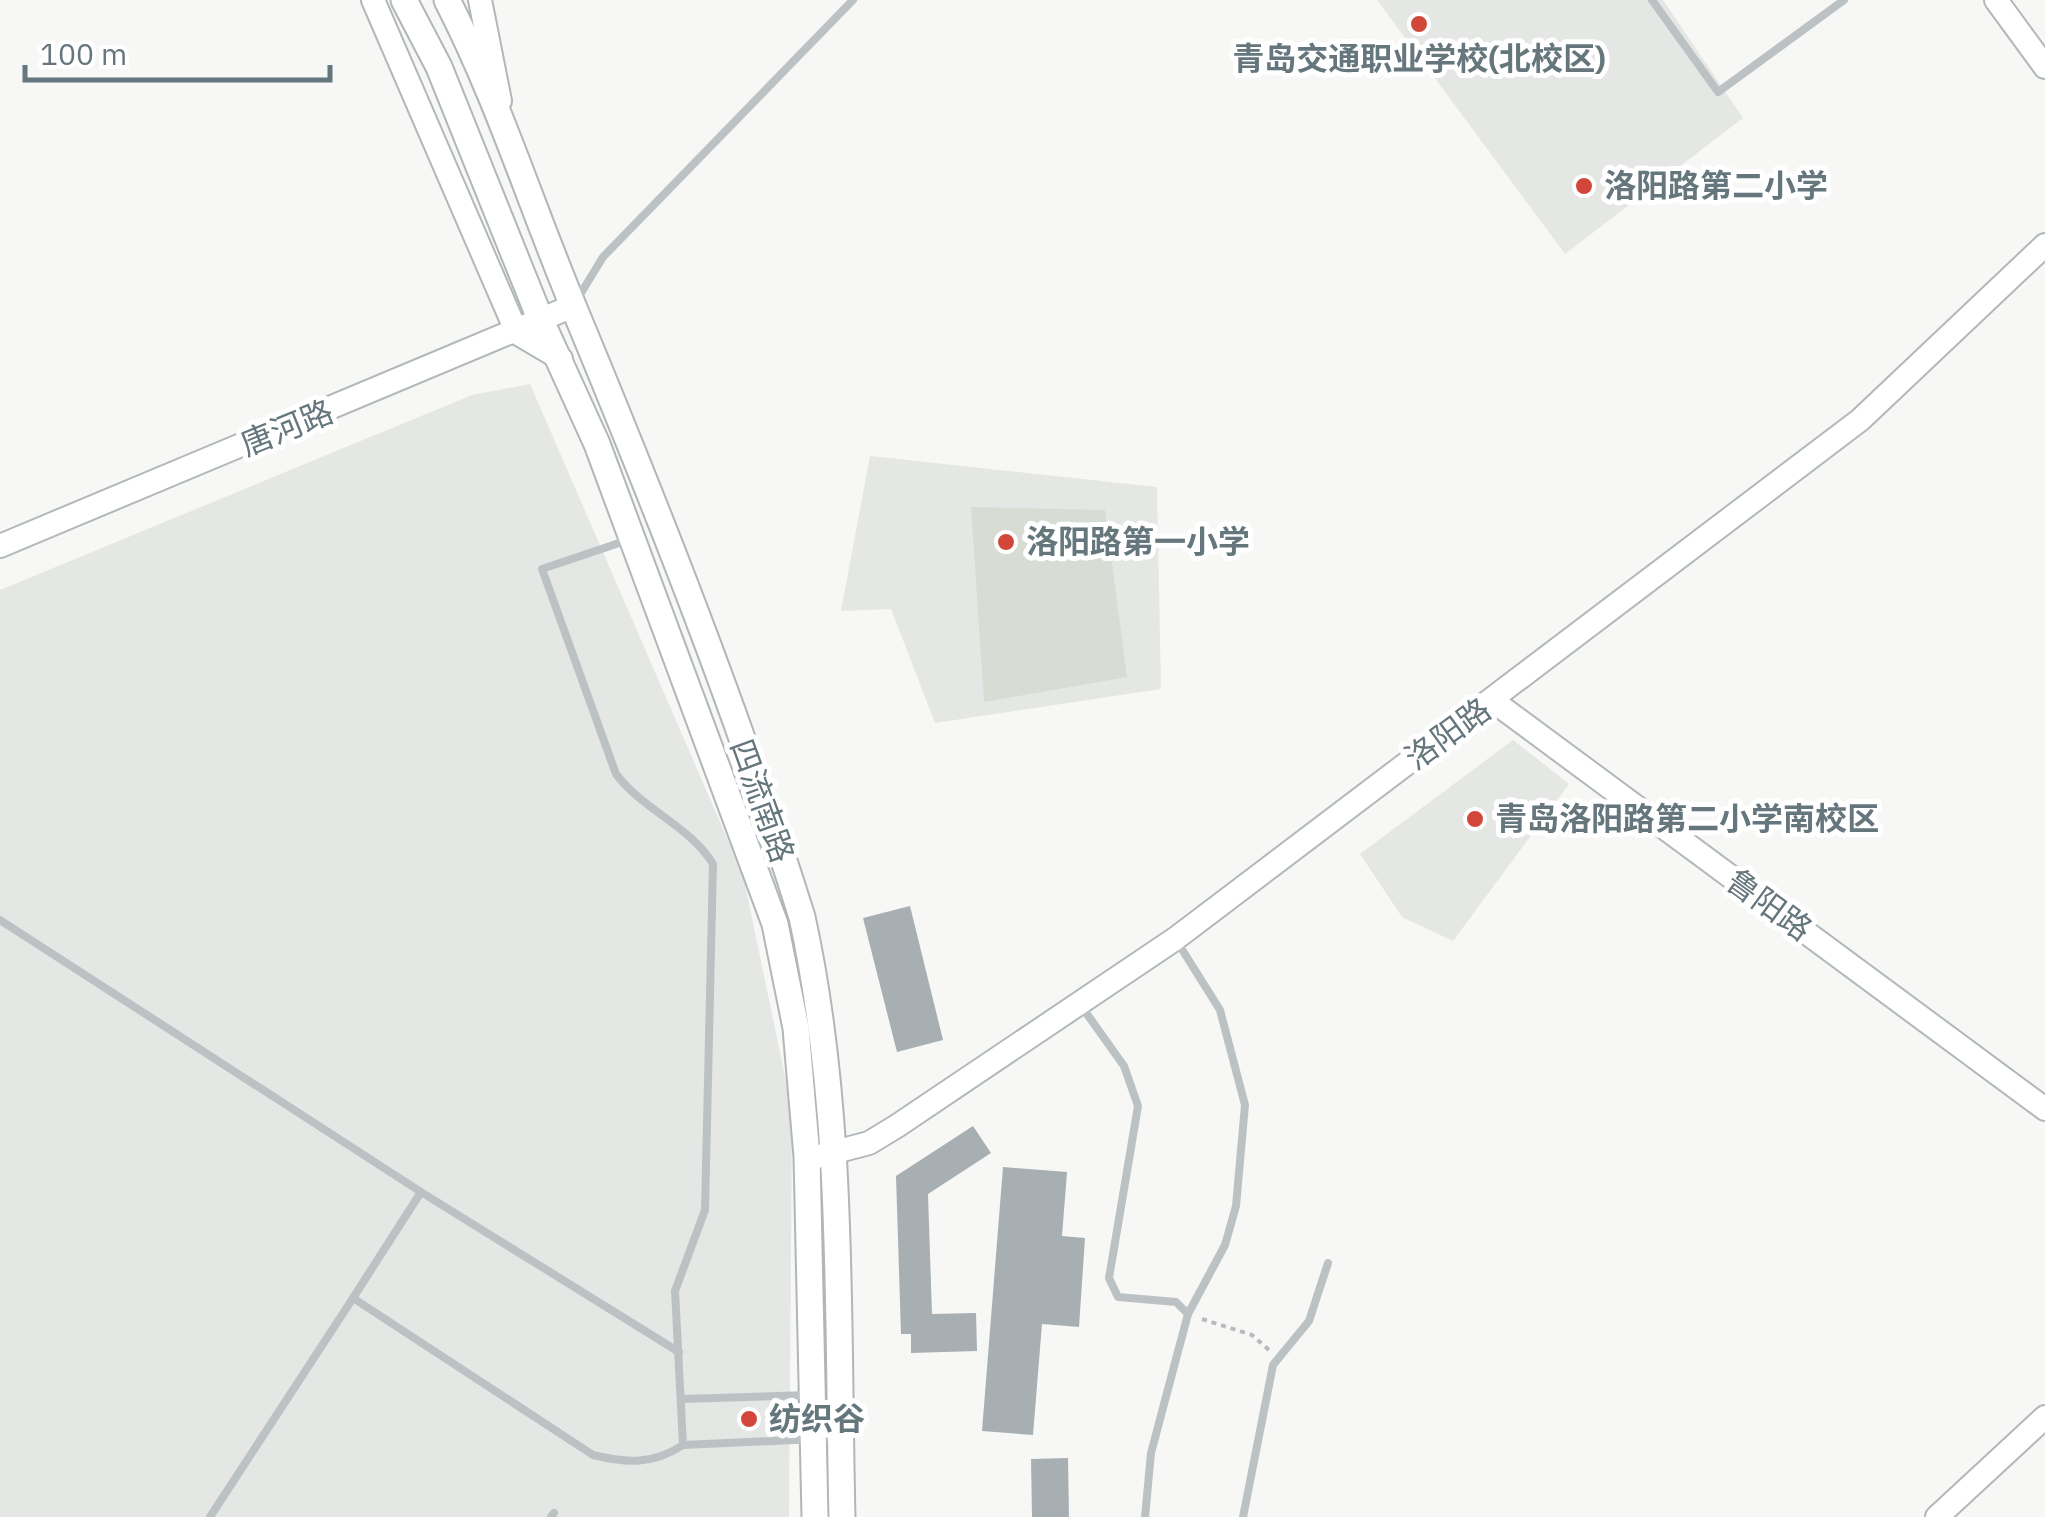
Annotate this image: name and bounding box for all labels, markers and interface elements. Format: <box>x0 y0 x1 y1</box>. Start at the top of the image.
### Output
marker: 青岛交通职业学校(北校区) <box>1408 13 1430 35</box>
scale bar <box>25 20 330 82</box>
text: 100 m <box>40 34 127 73</box>
place label: 青岛交通职业学校(北校区) <box>1232 37 1606 79</box>
place label: 洛阳路第二小学 <box>1604 164 1828 206</box>
marker: 洛阳路第二小学 <box>1573 175 1595 197</box>
street label: 唐河路 <box>234 390 339 465</box>
place label: 洛阳路第一小学 <box>1026 520 1250 562</box>
marker: 洛阳路第一小学 <box>995 531 1017 553</box>
street label: 洛阳路 <box>1396 688 1499 778</box>
street label: 四流南路 <box>721 733 805 868</box>
place label: 青岛洛阳路第二小学南校区 <box>1495 797 1879 839</box>
marker: 青岛洛阳路第二小学南校区 <box>1464 808 1486 830</box>
street label: 鲁阳路 <box>1718 859 1821 949</box>
place label: 纺织谷 <box>769 1397 865 1439</box>
marker: 纺织谷 <box>738 1408 760 1430</box>

